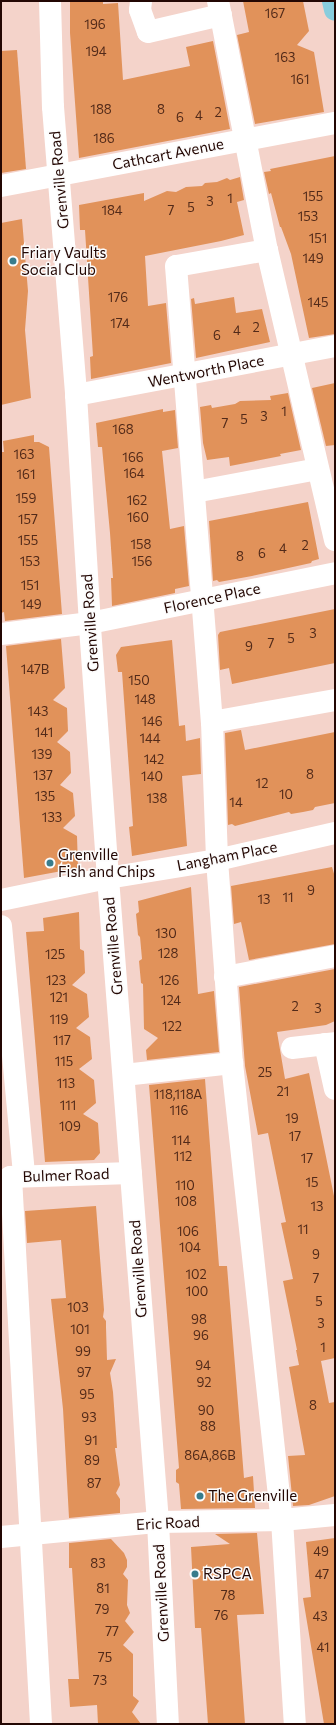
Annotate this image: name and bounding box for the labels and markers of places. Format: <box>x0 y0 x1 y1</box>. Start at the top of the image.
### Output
place label: Friary Vaults Social Club <box>21 243 106 278</box>
marker: Friary Vaults Social Club <box>8 256 18 266</box>
place label: Grenville Fish and Chips <box>58 845 155 880</box>
marker: Grenville Fish and Chips <box>45 858 55 868</box>
place label: The Grenville <box>208 1487 297 1505</box>
marker: The Grenville <box>195 1491 205 1501</box>
place label: RSPCA <box>203 1565 252 1583</box>
marker: RSPCA <box>190 1569 200 1579</box>

